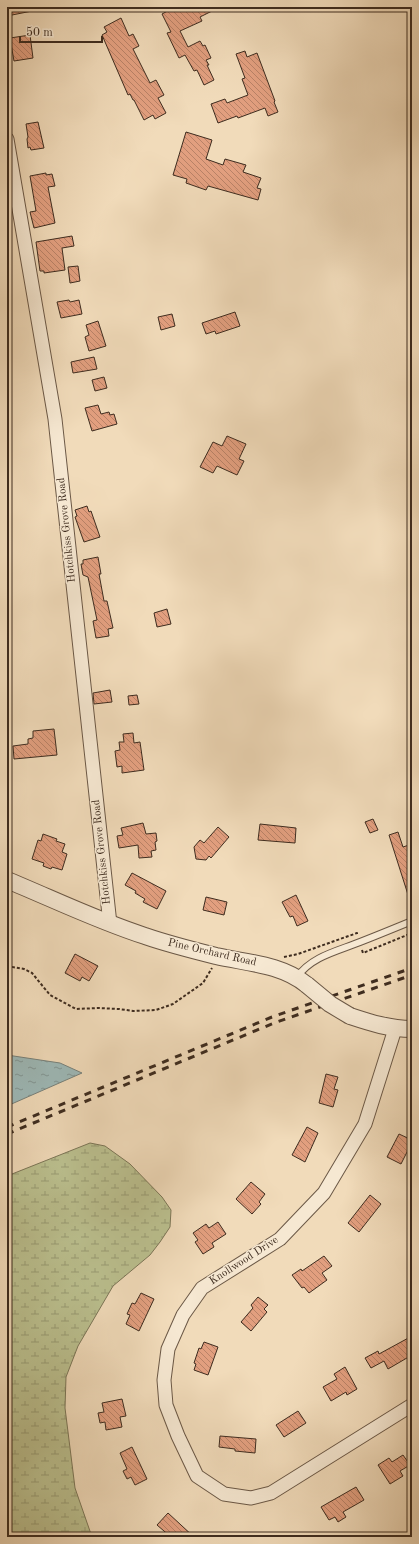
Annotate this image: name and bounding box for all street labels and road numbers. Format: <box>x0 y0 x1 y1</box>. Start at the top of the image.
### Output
street label: Hotchkiss Grove Road <box>56 477 78 583</box>
street label: Hotchkiss Grove Road <box>91 799 113 905</box>
street label: Pine Orchard Road <box>167 937 258 969</box>
street label: Knollwood Drive <box>208 1235 280 1287</box>

